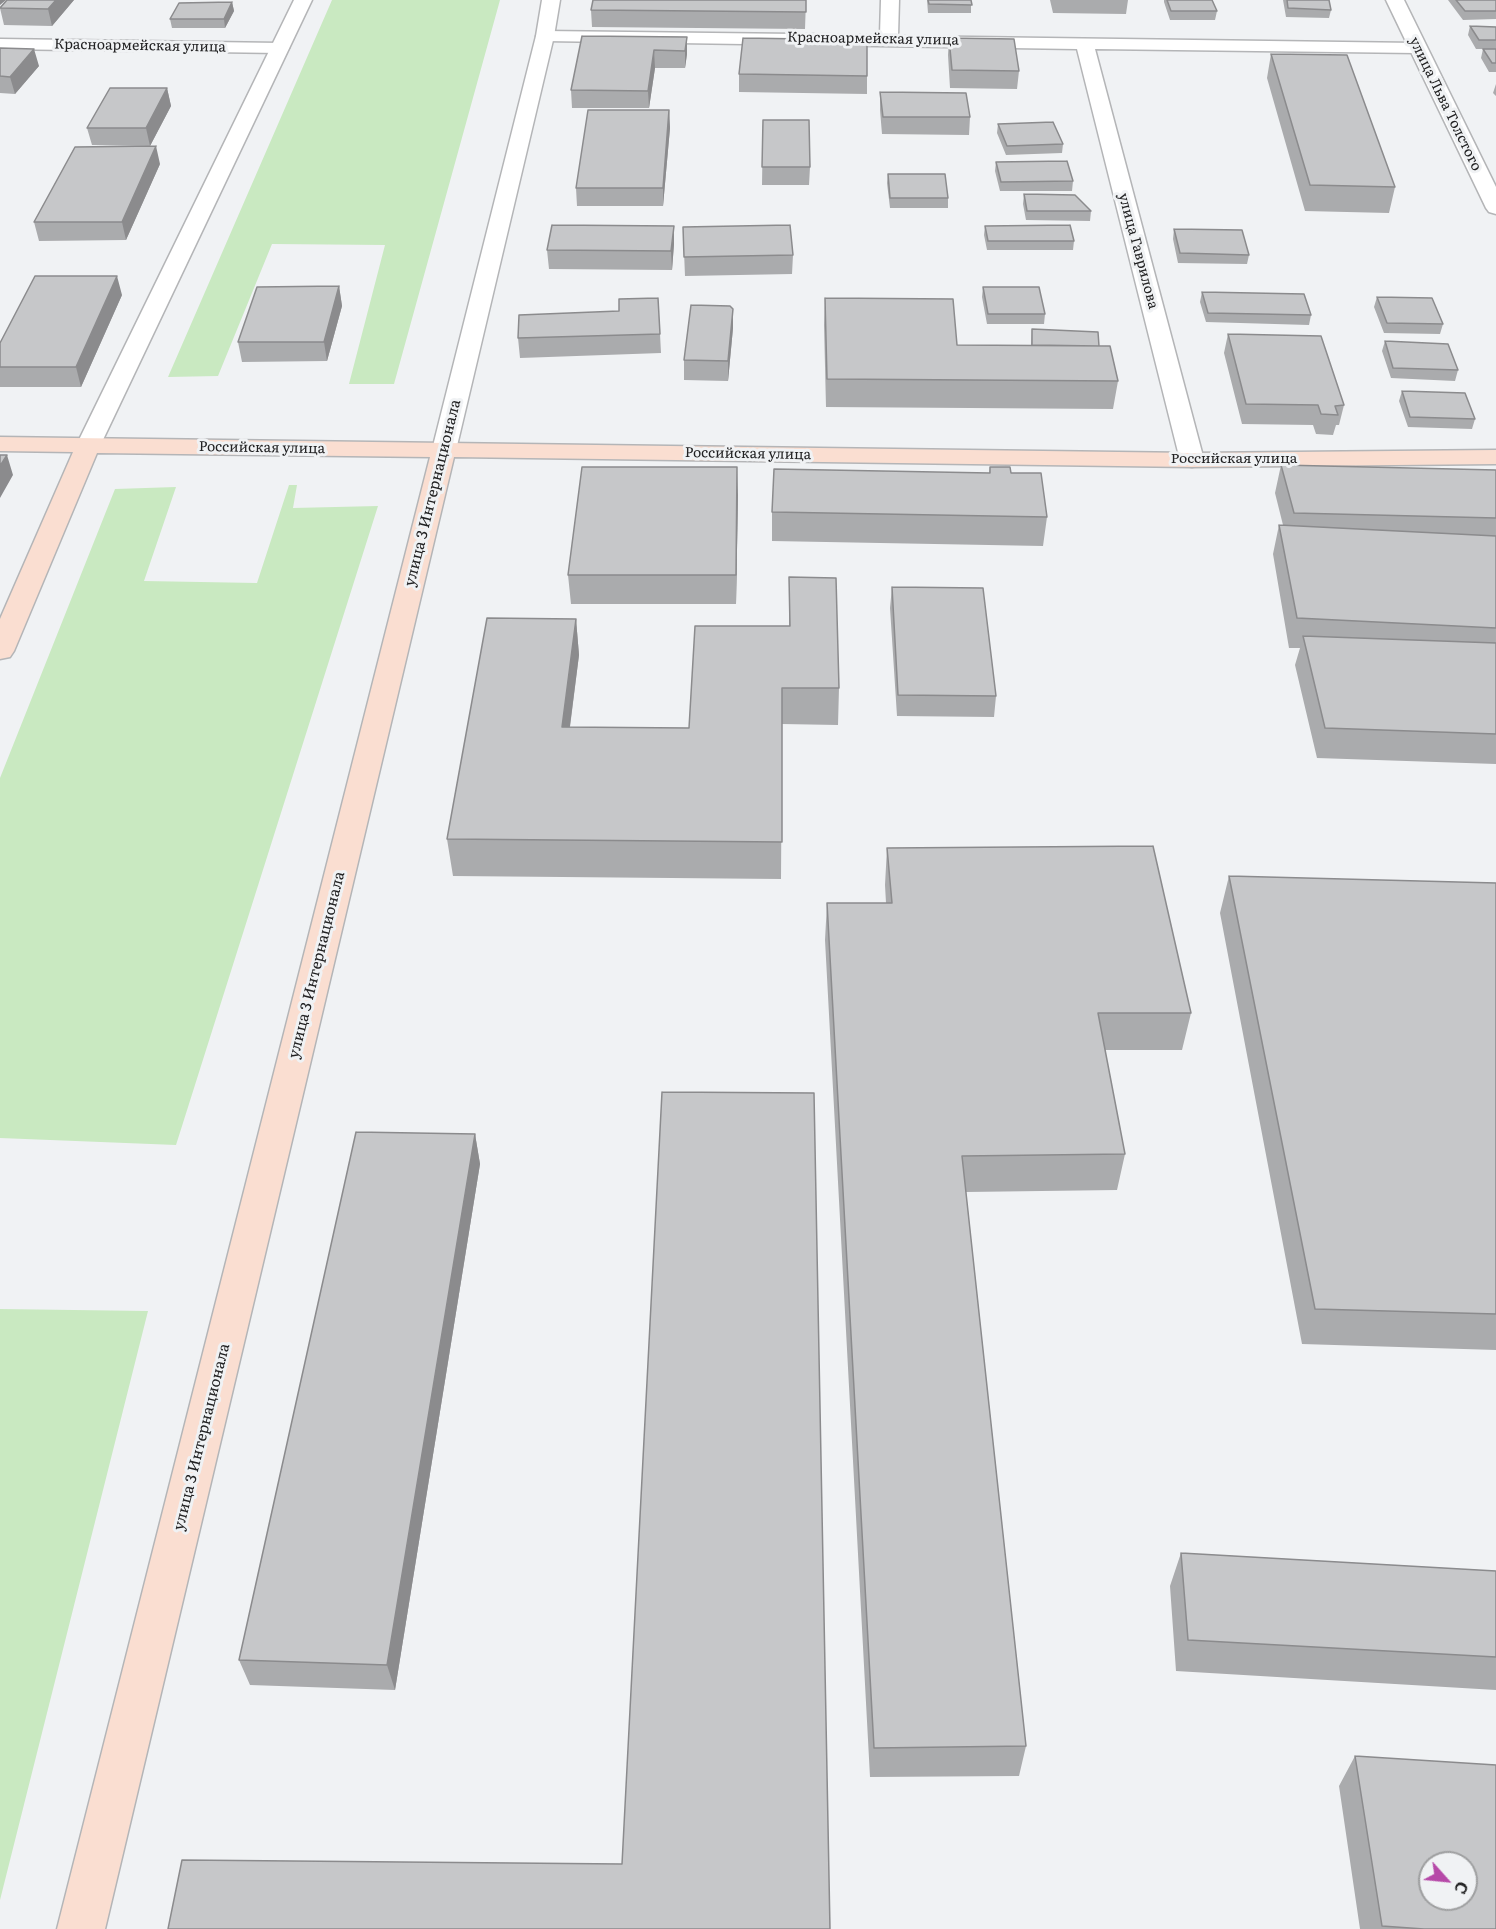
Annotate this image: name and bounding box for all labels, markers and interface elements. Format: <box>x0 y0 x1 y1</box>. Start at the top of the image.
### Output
street label: Красноармейская улица <box>787 29 959 49</box>
street label: улица Льва Толстого <box>1405 34 1485 174</box>
street label: Красноармейская улица <box>54 36 226 56</box>
street label: улица Гаврилова <box>1114 191 1162 311</box>
street label: улица 3 Интернационала <box>401 398 465 588</box>
street label: Российская улица <box>199 438 325 458</box>
street label: Российская улица <box>685 444 811 464</box>
street label: Российская улица <box>1171 451 1297 467</box>
street label: улица 3 Интернационала <box>285 870 349 1060</box>
street label: улица 3 Интернационала <box>170 1342 234 1532</box>
north arrow <box>1418 1851 1478 1911</box>
text: С <box>1449 1878 1476 1899</box>

